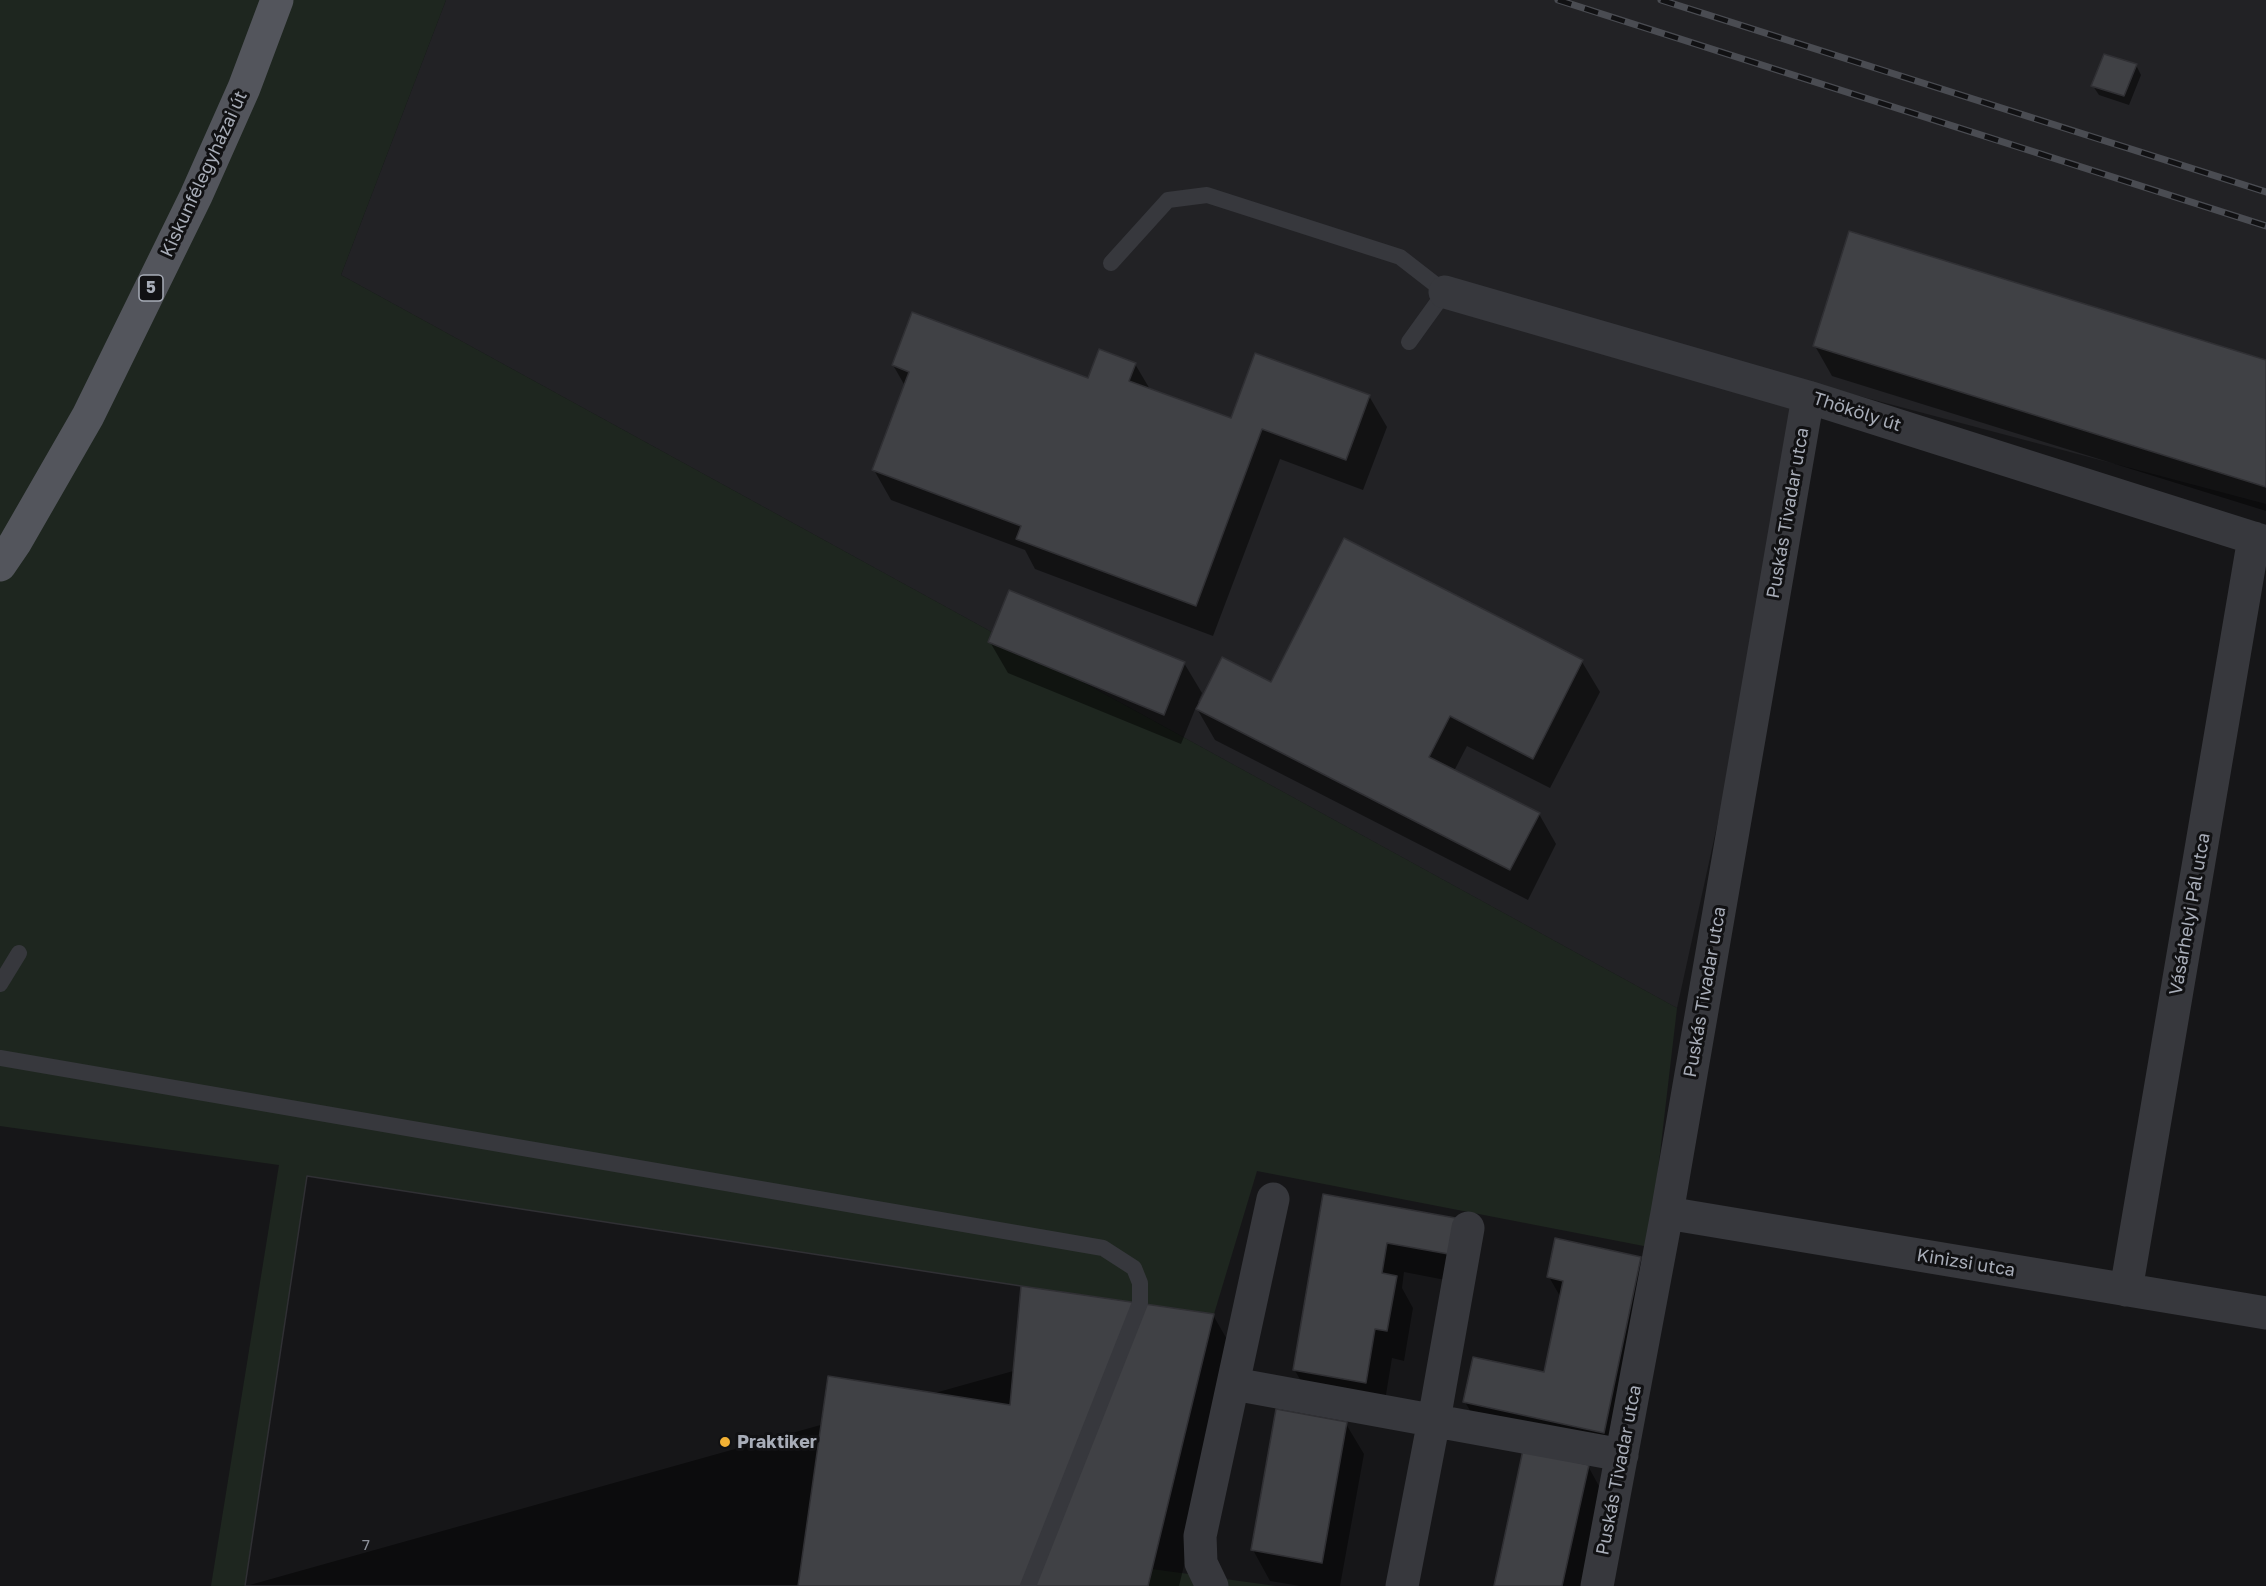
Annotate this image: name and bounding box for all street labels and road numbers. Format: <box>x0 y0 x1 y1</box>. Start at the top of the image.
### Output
street label: Kiskunfélegyházai út <box>156 87 252 261</box>
road number: 5 <box>139 275 163 301</box>
street label: Thököly út <box>1810 388 1904 436</box>
street label: Puskás Tivadar utca <box>1762 426 1814 600</box>
street label: Vásárhelyi Pál utca <box>2165 831 2215 997</box>
street label: Puskás Tivadar utca <box>1679 905 1731 1079</box>
street label: Kinizsi utca <box>1915 1245 2017 1281</box>
street label: Puskás Tivadar utca <box>1592 1383 1646 1557</box>

